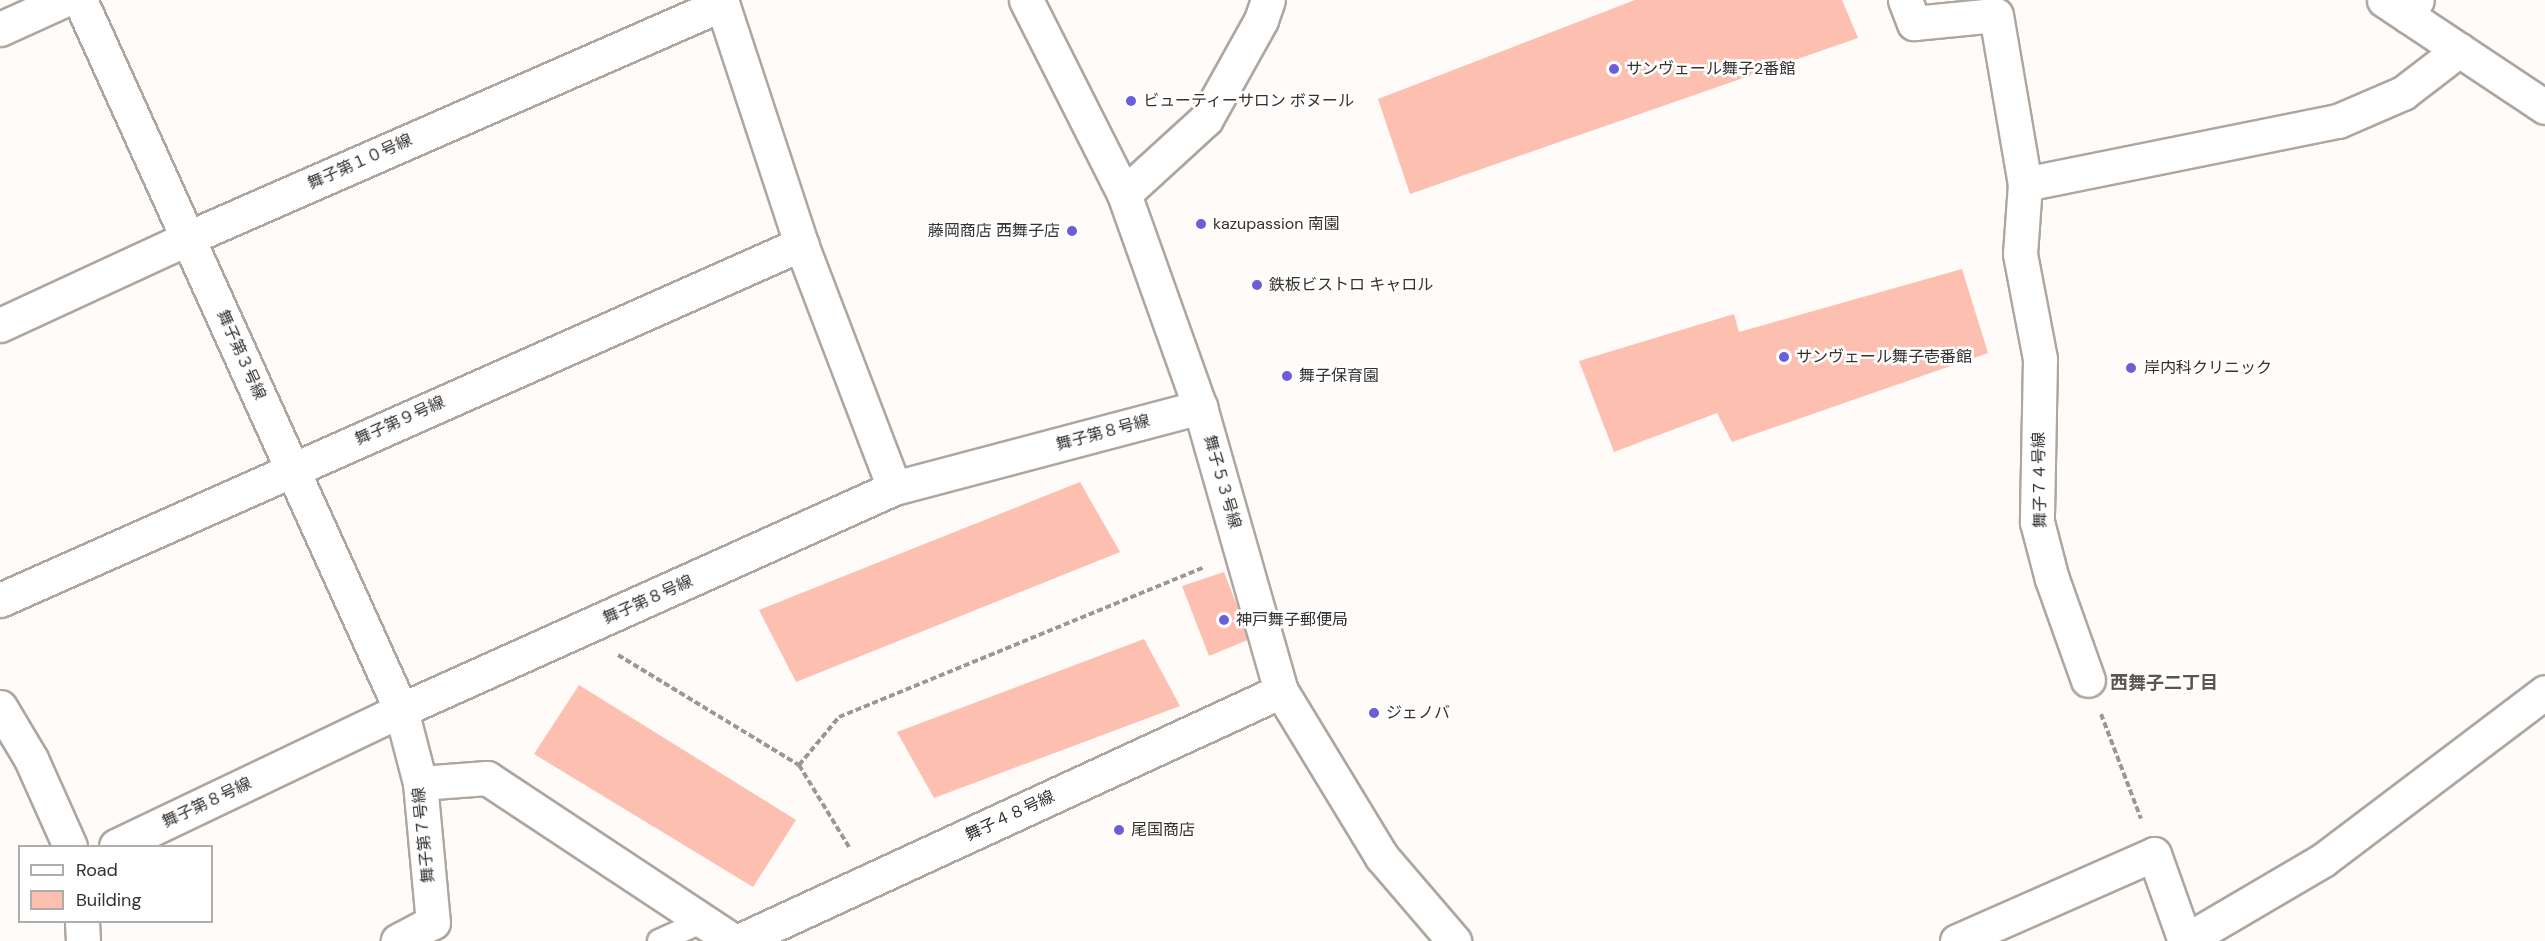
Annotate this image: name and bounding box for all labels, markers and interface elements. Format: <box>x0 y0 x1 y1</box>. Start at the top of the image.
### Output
place label: サンヴェール舞子2番館 <box>1626 59 1795 79</box>
marker: サンヴェール舞子2番館 <box>1607 62 1621 76</box>
place label: ビューティーサロン ボヌール <box>1143 91 1355 111</box>
marker: ビューティーサロン ボヌール <box>1124 94 1138 108</box>
street label: 舞子第１０号線 <box>305 130 415 194</box>
place label: kazupassion 南園 <box>1213 214 1340 234</box>
marker: kazupassion 南園 <box>1194 217 1208 231</box>
place label: 藤岡商店 西舞子店 <box>928 221 1060 241</box>
marker: 藤岡商店 西舞子店 <box>1065 224 1079 238</box>
place label: 鉄板ビストロ キャロル <box>1269 275 1433 295</box>
marker: 鉄板ビストロ キャロル <box>1250 278 1264 292</box>
street label: 舞子第３号線 <box>213 307 269 403</box>
place label: サンヴェール舞子壱番館 <box>1796 347 1972 367</box>
marker: サンヴェール舞子壱番館 <box>1777 350 1791 364</box>
place label: 岸内科クリニック <box>2144 358 2272 378</box>
marker: 岸内科クリニック <box>2122 359 2140 377</box>
place label: 舞子保育園 <box>1299 366 1379 386</box>
marker: 舞子保育園 <box>1280 369 1294 383</box>
street label: 舞子第９号線 <box>352 393 448 449</box>
street label: 舞子第８号線 <box>1054 411 1152 455</box>
street label: 舞子７４号線 <box>2030 432 2050 528</box>
street label: 舞子５３号線 <box>1200 433 1244 531</box>
street label: 舞子第８号線 <box>600 572 696 628</box>
place label: 神戸舞子郵便局 <box>1236 610 1348 630</box>
marker: 神戸舞子郵便局 <box>1217 613 1231 627</box>
district label: 西舞子二丁目 <box>2110 672 2218 694</box>
place label: ジェノバ <box>1386 703 1450 723</box>
marker: ジェノバ <box>1367 706 1381 720</box>
street label: 舞子第８号線 <box>159 774 255 832</box>
street label: 舞子第７号線 <box>409 786 439 884</box>
street label: 舞子４８号線 <box>962 787 1058 845</box>
place label: 尾国商店 <box>1131 820 1195 840</box>
marker: 尾国商店 <box>1112 823 1126 837</box>
legend <box>18 845 213 923</box>
text: Road <box>76 858 118 882</box>
text: Building <box>76 888 141 912</box>

